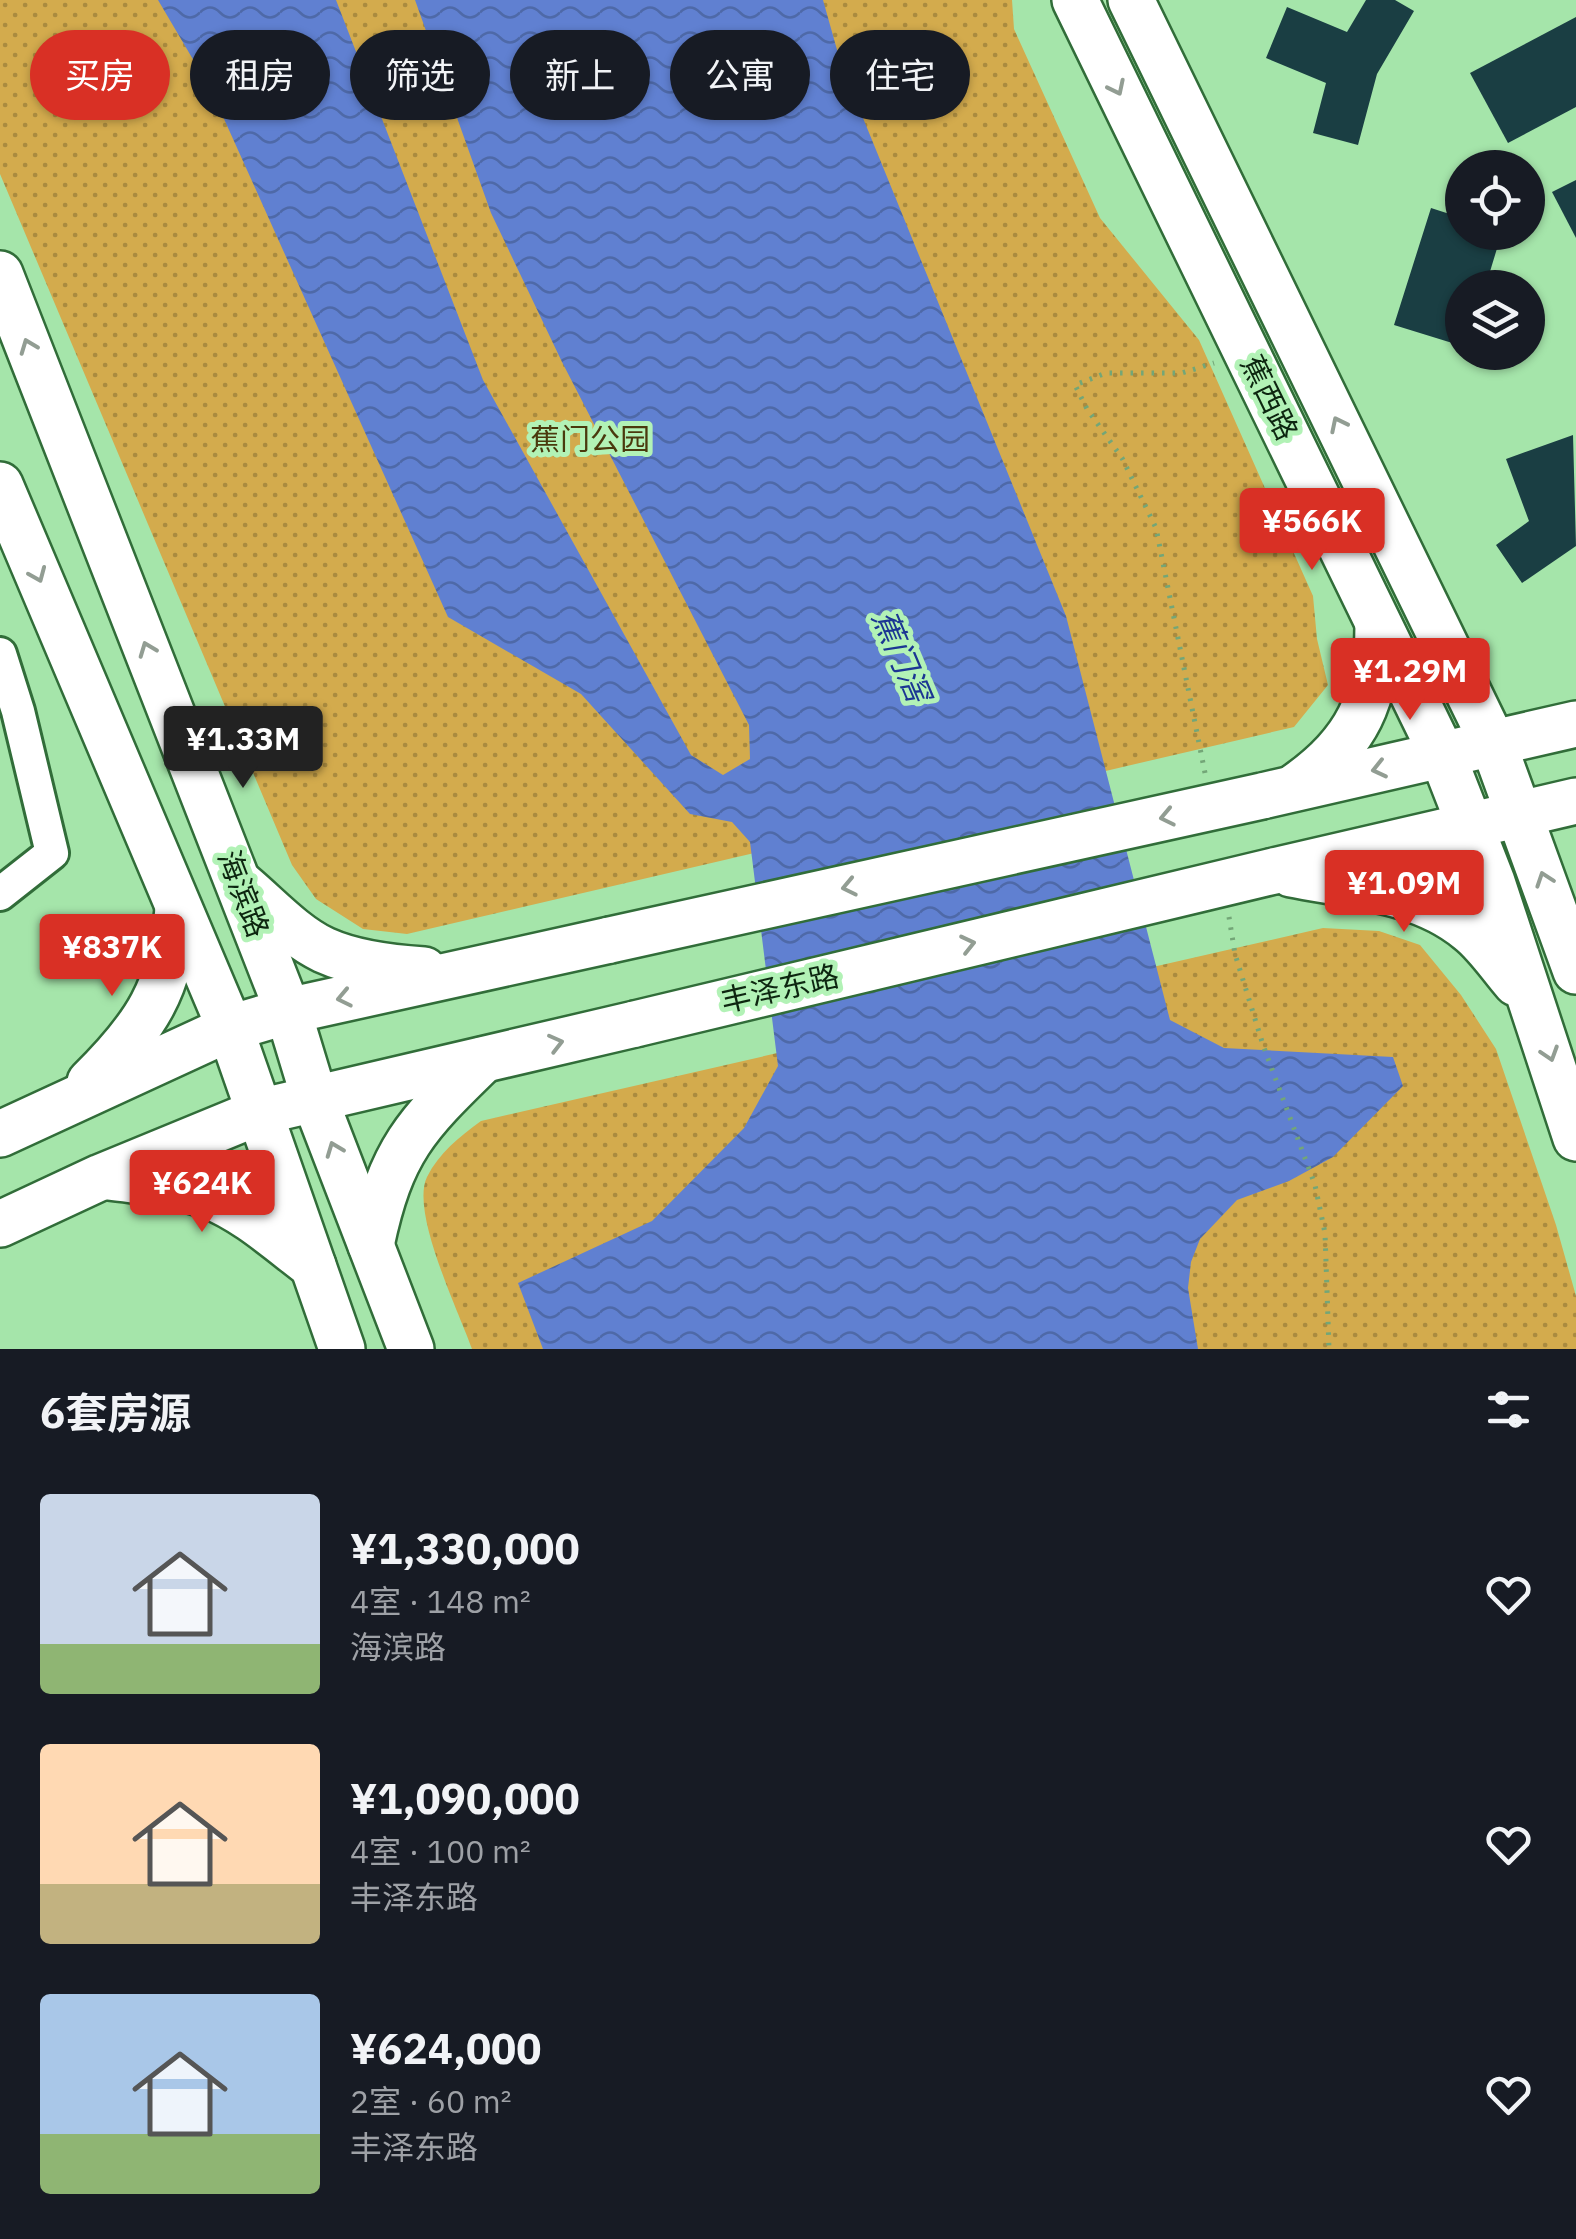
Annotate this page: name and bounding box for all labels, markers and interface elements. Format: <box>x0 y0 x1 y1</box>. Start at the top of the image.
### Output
chip: 买房 <box>30 30 170 120</box>
chip: 租房 <box>190 30 330 120</box>
chip: 筛选 <box>350 30 490 120</box>
chip: 新上 <box>510 30 650 120</box>
chip: 公寓 <box>670 30 810 120</box>
chip: 住宅 <box>830 30 970 120</box>
one-way arrow <box>1105 77 1125 95</box>
map controls <box>1445 150 1545 370</box>
button: locate <box>1445 150 1545 250</box>
button: layers <box>1445 270 1545 370</box>
one-way arrow <box>20 338 40 356</box>
street label: 蕉西路 <box>1233 348 1308 446</box>
one-way arrow <box>1330 416 1350 434</box>
park label: 蕉门公园 <box>530 419 650 458</box>
pin: ¥566K <box>1242 488 1382 573</box>
text: ¥566K <box>1262 499 1362 541</box>
one-way arrow <box>26 564 46 582</box>
water label: 蕉门滘 <box>864 603 942 712</box>
pin: ¥1.29M <box>1329 638 1491 723</box>
one-way arrow <box>138 641 158 658</box>
text: ¥1.29M <box>1353 649 1467 691</box>
pin: ¥1.33M <box>162 706 324 791</box>
text: ¥1.33M <box>186 717 300 759</box>
one-way arrow <box>1371 757 1388 778</box>
one-way arrow <box>1159 805 1176 826</box>
street label: 海滨路 <box>210 844 279 942</box>
pin: ¥1.09M <box>1323 850 1485 935</box>
text: ¥1.09M <box>1347 861 1461 903</box>
one-way arrow <box>1536 871 1556 888</box>
one-way arrow <box>841 875 858 896</box>
pin: ¥837K <box>42 914 182 999</box>
text: ¥837K <box>62 925 162 967</box>
one-way arrow <box>959 935 976 956</box>
street label: 丰泽东路 <box>717 955 843 1020</box>
one-way arrow <box>335 987 352 1008</box>
one-way arrow <box>547 1034 564 1055</box>
one-way arrow <box>1538 1045 1558 1062</box>
one-way arrow <box>325 1142 346 1159</box>
pin: ¥624K <box>132 1150 272 1235</box>
text: ¥624K <box>152 1161 252 1203</box>
icon: filters <box>1481 1382 1536 1437</box>
text: 6套房源 <box>40 1385 191 1440</box>
text: ¥1,330,000 <box>350 1521 580 1576</box>
icon: home <box>120 1534 240 1654</box>
icon: heart <box>1481 1567 1536 1622</box>
text: 4室 · 148 m² <box>350 1580 531 1622</box>
text: 海滨路 <box>350 1626 446 1668</box>
text: ¥1,090,000 <box>350 1771 580 1826</box>
icon: home <box>120 1784 240 1904</box>
icon: heart <box>1481 1817 1536 1872</box>
text: 4室 · 100 m² <box>350 1830 531 1872</box>
text: 丰泽东路 <box>350 1876 478 1918</box>
text: ¥624,000 <box>350 2021 542 2076</box>
icon: home <box>120 2034 240 2154</box>
icon: heart <box>1481 2067 1536 2122</box>
text: 2室 · 60 m² <box>350 2080 512 2122</box>
text: 丰泽东路 <box>350 2126 478 2168</box>

